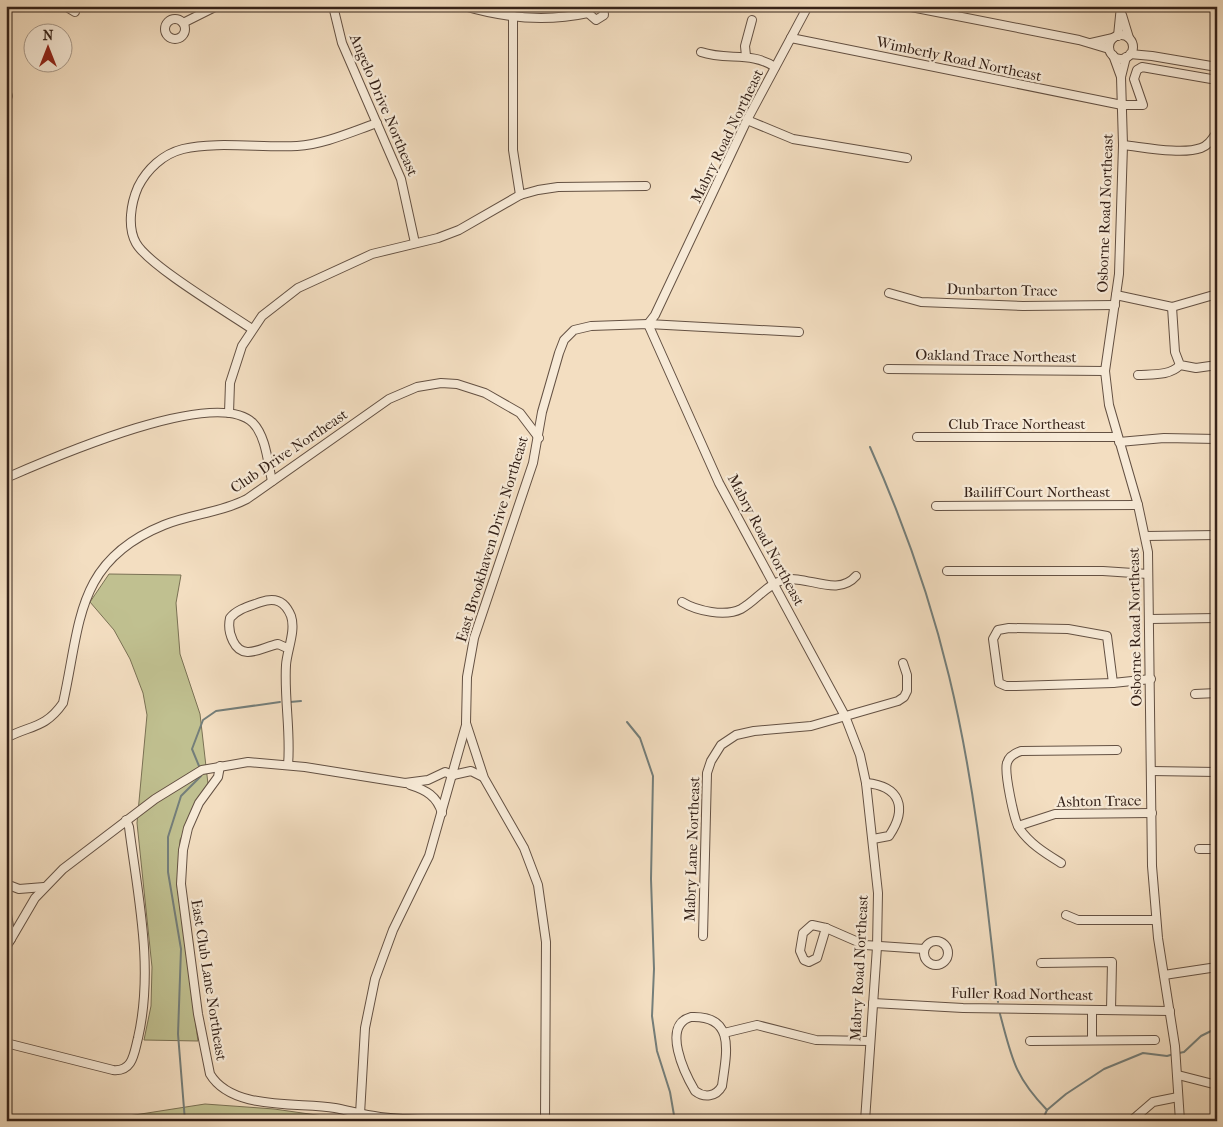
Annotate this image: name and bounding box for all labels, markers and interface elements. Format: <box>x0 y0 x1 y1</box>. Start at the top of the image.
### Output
north arrow <box>22 22 72 72</box>
text: N <box>43 27 54 44</box>
street label: Angelo Drive Northeast <box>346 30 422 179</box>
street label: Wimberly Road Northeast <box>874 32 1044 85</box>
street label: Mabry Road Northeast <box>687 66 768 206</box>
street label: Osborne Road Northeast <box>1093 133 1117 293</box>
street label: Dunbarton Trace <box>946 280 1058 300</box>
street label: Oakland Trace Northeast <box>915 346 1077 366</box>
street label: Club Drive Northeast <box>227 405 352 497</box>
street label: Club Trace Northeast <box>948 415 1086 433</box>
street label: East Brookhaven Drive Northeast <box>452 433 532 644</box>
street label: Mabry Road Northeast <box>724 471 809 610</box>
street label: Bailiff Court Northeast <box>964 483 1111 501</box>
street label: Osborne Road Northeast <box>1125 547 1145 707</box>
street label: Mabry Lane Northeast <box>680 775 704 922</box>
street label: Ashton Trace <box>1055 791 1142 811</box>
street label: Mabry Road Northeast <box>846 894 872 1042</box>
street label: East Club Lane Northeast <box>187 898 231 1063</box>
street label: Fuller Road Northeast <box>951 984 1094 1004</box>

